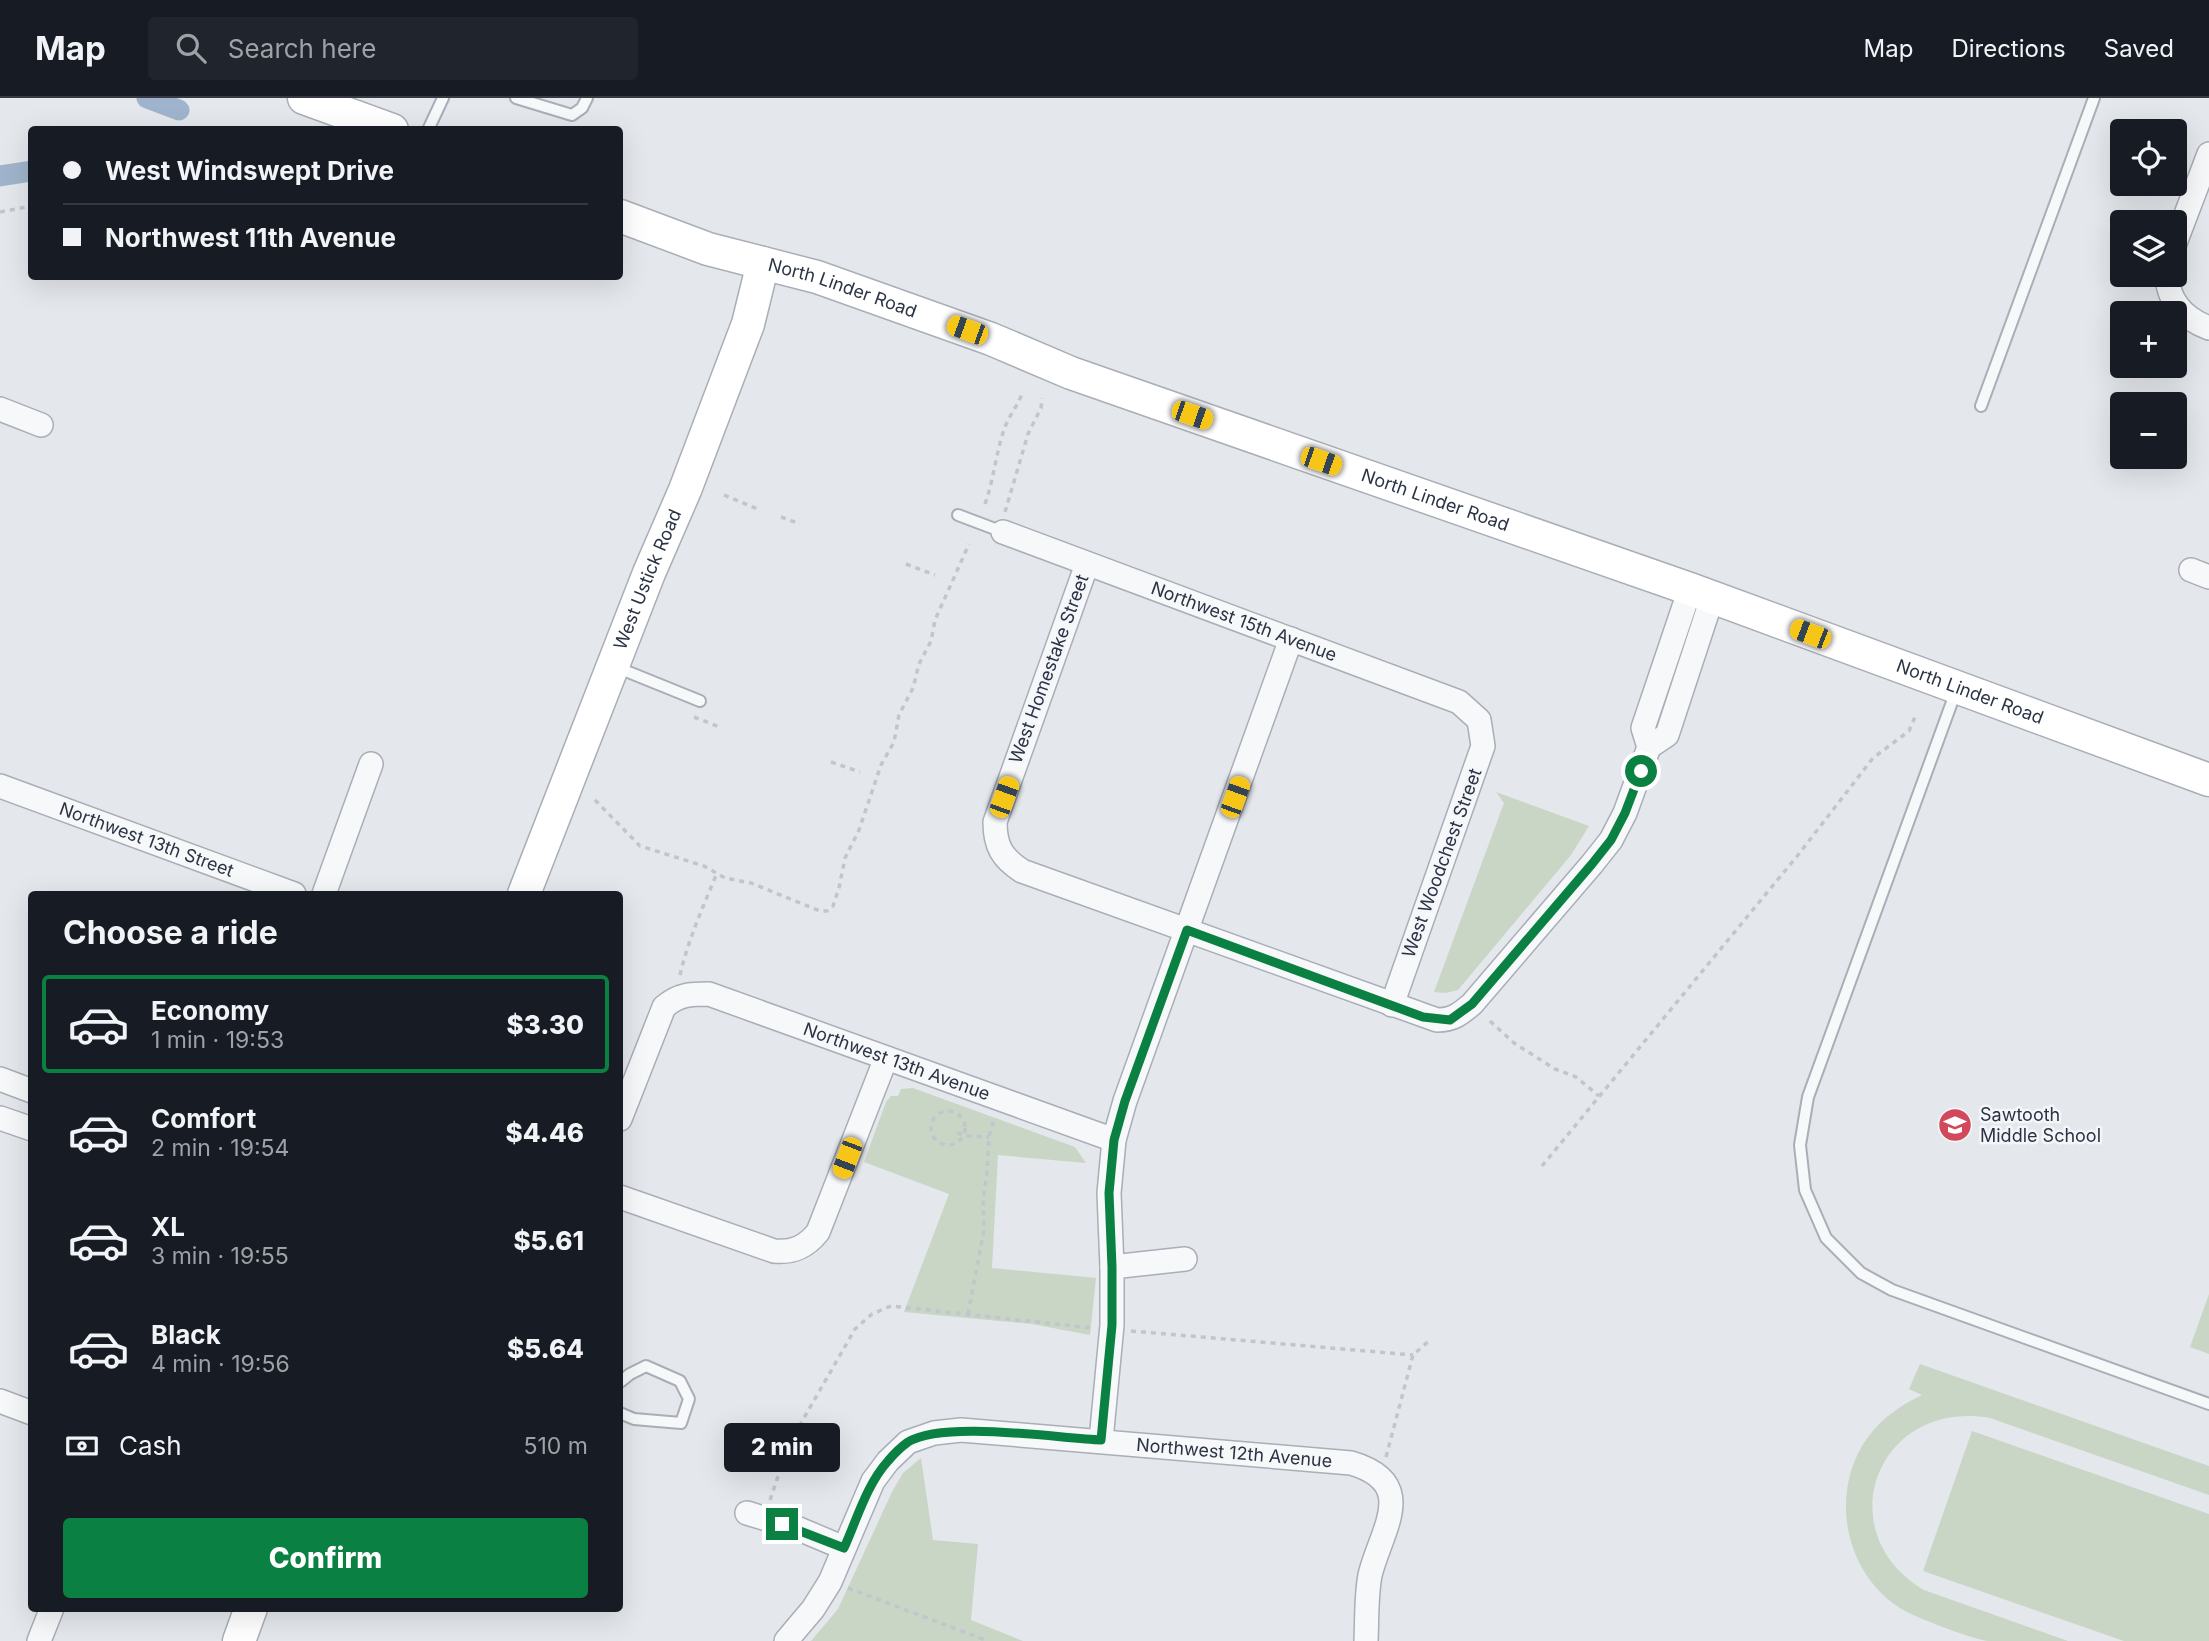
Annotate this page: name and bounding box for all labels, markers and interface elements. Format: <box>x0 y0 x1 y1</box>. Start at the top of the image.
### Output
search box <box>148 17 638 80</box>
text: Map <box>35 28 106 68</box>
icon: search <box>172 29 210 67</box>
text: Search here <box>228 33 376 64</box>
text: Map <box>1864 34 1913 63</box>
text: Directions <box>1951 34 2066 63</box>
text: Saved <box>2104 34 2174 63</box>
map controls <box>2110 119 2187 469</box>
button: locate <box>2110 119 2187 196</box>
text: West Windswept Drive <box>105 155 394 186</box>
button: layers <box>2110 210 2187 287</box>
text: Northwest 11th Avenue <box>105 222 396 253</box>
street label: North Linder Road <box>766 254 920 322</box>
button: + <box>2110 301 2187 378</box>
car <box>944 313 991 347</box>
button: − <box>2110 392 2187 469</box>
car <box>1169 398 1216 432</box>
car <box>1298 444 1345 478</box>
street label: North Linder Road <box>1359 464 1512 535</box>
street label: West Ustick Road <box>609 506 685 652</box>
street label: West Homestake Street <box>1005 571 1093 766</box>
street label: Northwest 15th Avenue <box>1148 577 1340 665</box>
car <box>1787 617 1834 651</box>
street label: North Linder Road <box>1894 655 2046 728</box>
route start <box>1625 755 1657 787</box>
street label: West Woodchest Street <box>1397 765 1486 960</box>
car <box>987 774 1022 820</box>
car <box>1218 774 1253 820</box>
street label: Northwest 13th Street <box>57 798 237 881</box>
text: Choose a ride <box>63 913 278 952</box>
icon: car <box>67 993 130 1056</box>
text: Economy <box>151 995 269 1026</box>
text: $3.30 <box>507 1009 584 1040</box>
street label: Northwest 13th Avenue <box>801 1018 993 1104</box>
text: 1 min · 19:53 <box>151 1026 284 1054</box>
icon: car <box>67 1101 130 1164</box>
text: Comfort <box>151 1103 256 1134</box>
place label: Sawtooth Middle School <box>1980 1104 2101 1146</box>
school or university icon: Sawtooth Middle School <box>1936 1106 1974 1144</box>
text: $4.46 <box>506 1117 584 1148</box>
text: 2 min · 19:54 <box>151 1134 289 1162</box>
car <box>830 1135 865 1181</box>
icon: car <box>67 1209 130 1272</box>
text: XL <box>151 1211 185 1242</box>
text: $5.61 <box>513 1225 584 1256</box>
text: 3 min · 19:55 <box>151 1242 289 1270</box>
icon: car <box>67 1317 130 1380</box>
text: Black <box>151 1319 221 1350</box>
text: $5.64 <box>507 1333 584 1364</box>
text: 4 min · 19:56 <box>151 1350 290 1378</box>
callout: 2 min <box>724 1422 840 1472</box>
icon: cash <box>63 1427 101 1465</box>
text: Cash <box>119 1430 182 1461</box>
text: 510 m <box>524 1432 588 1460</box>
text: 2 min <box>751 1433 813 1461</box>
street label: Northwest 12th Avenue <box>1135 1434 1333 1471</box>
route end <box>766 1508 798 1540</box>
button: Confirm <box>63 1518 588 1598</box>

